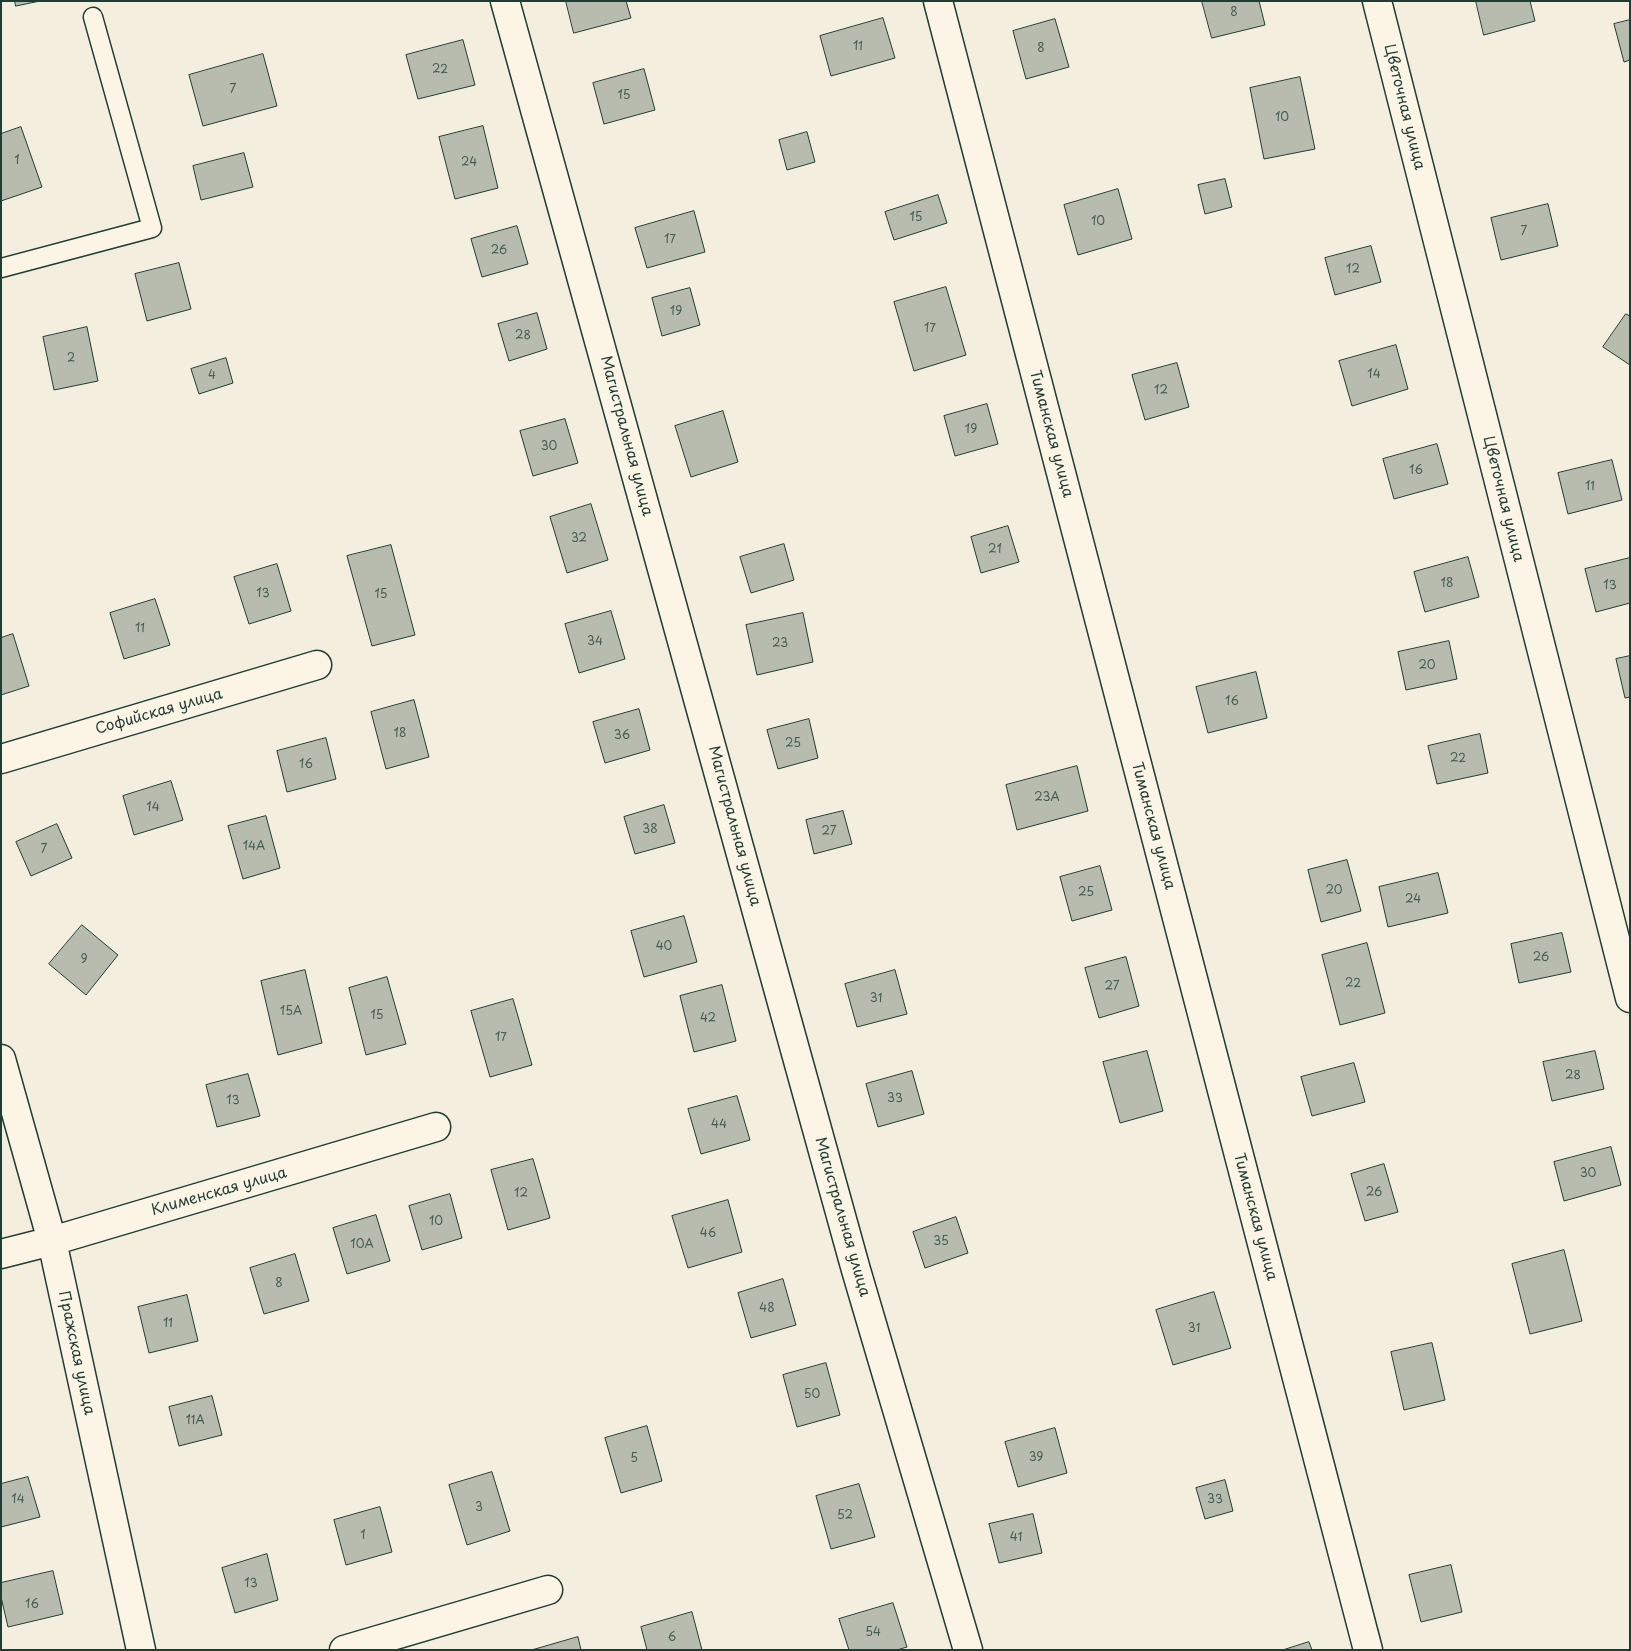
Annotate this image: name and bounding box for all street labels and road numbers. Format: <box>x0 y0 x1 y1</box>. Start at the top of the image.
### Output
street label: Цветочная улица <box>1380 42 1428 172</box>
street label: Магистральная улица <box>596 354 656 518</box>
street label: Тиманская улица <box>1025 368 1077 500</box>
street label: Цветочная улица <box>1479 434 1527 564</box>
street label: Софийская улица <box>93 685 225 739</box>
street label: Магистральная улица <box>704 744 764 908</box>
street label: Тиманская улица <box>1127 760 1179 892</box>
street label: Магистральная улица <box>811 1135 873 1299</box>
street label: Тиманская улица <box>1229 1151 1281 1283</box>
street label: Клименская улица <box>149 1164 289 1220</box>
street label: Пражская улица <box>54 1289 98 1417</box>

